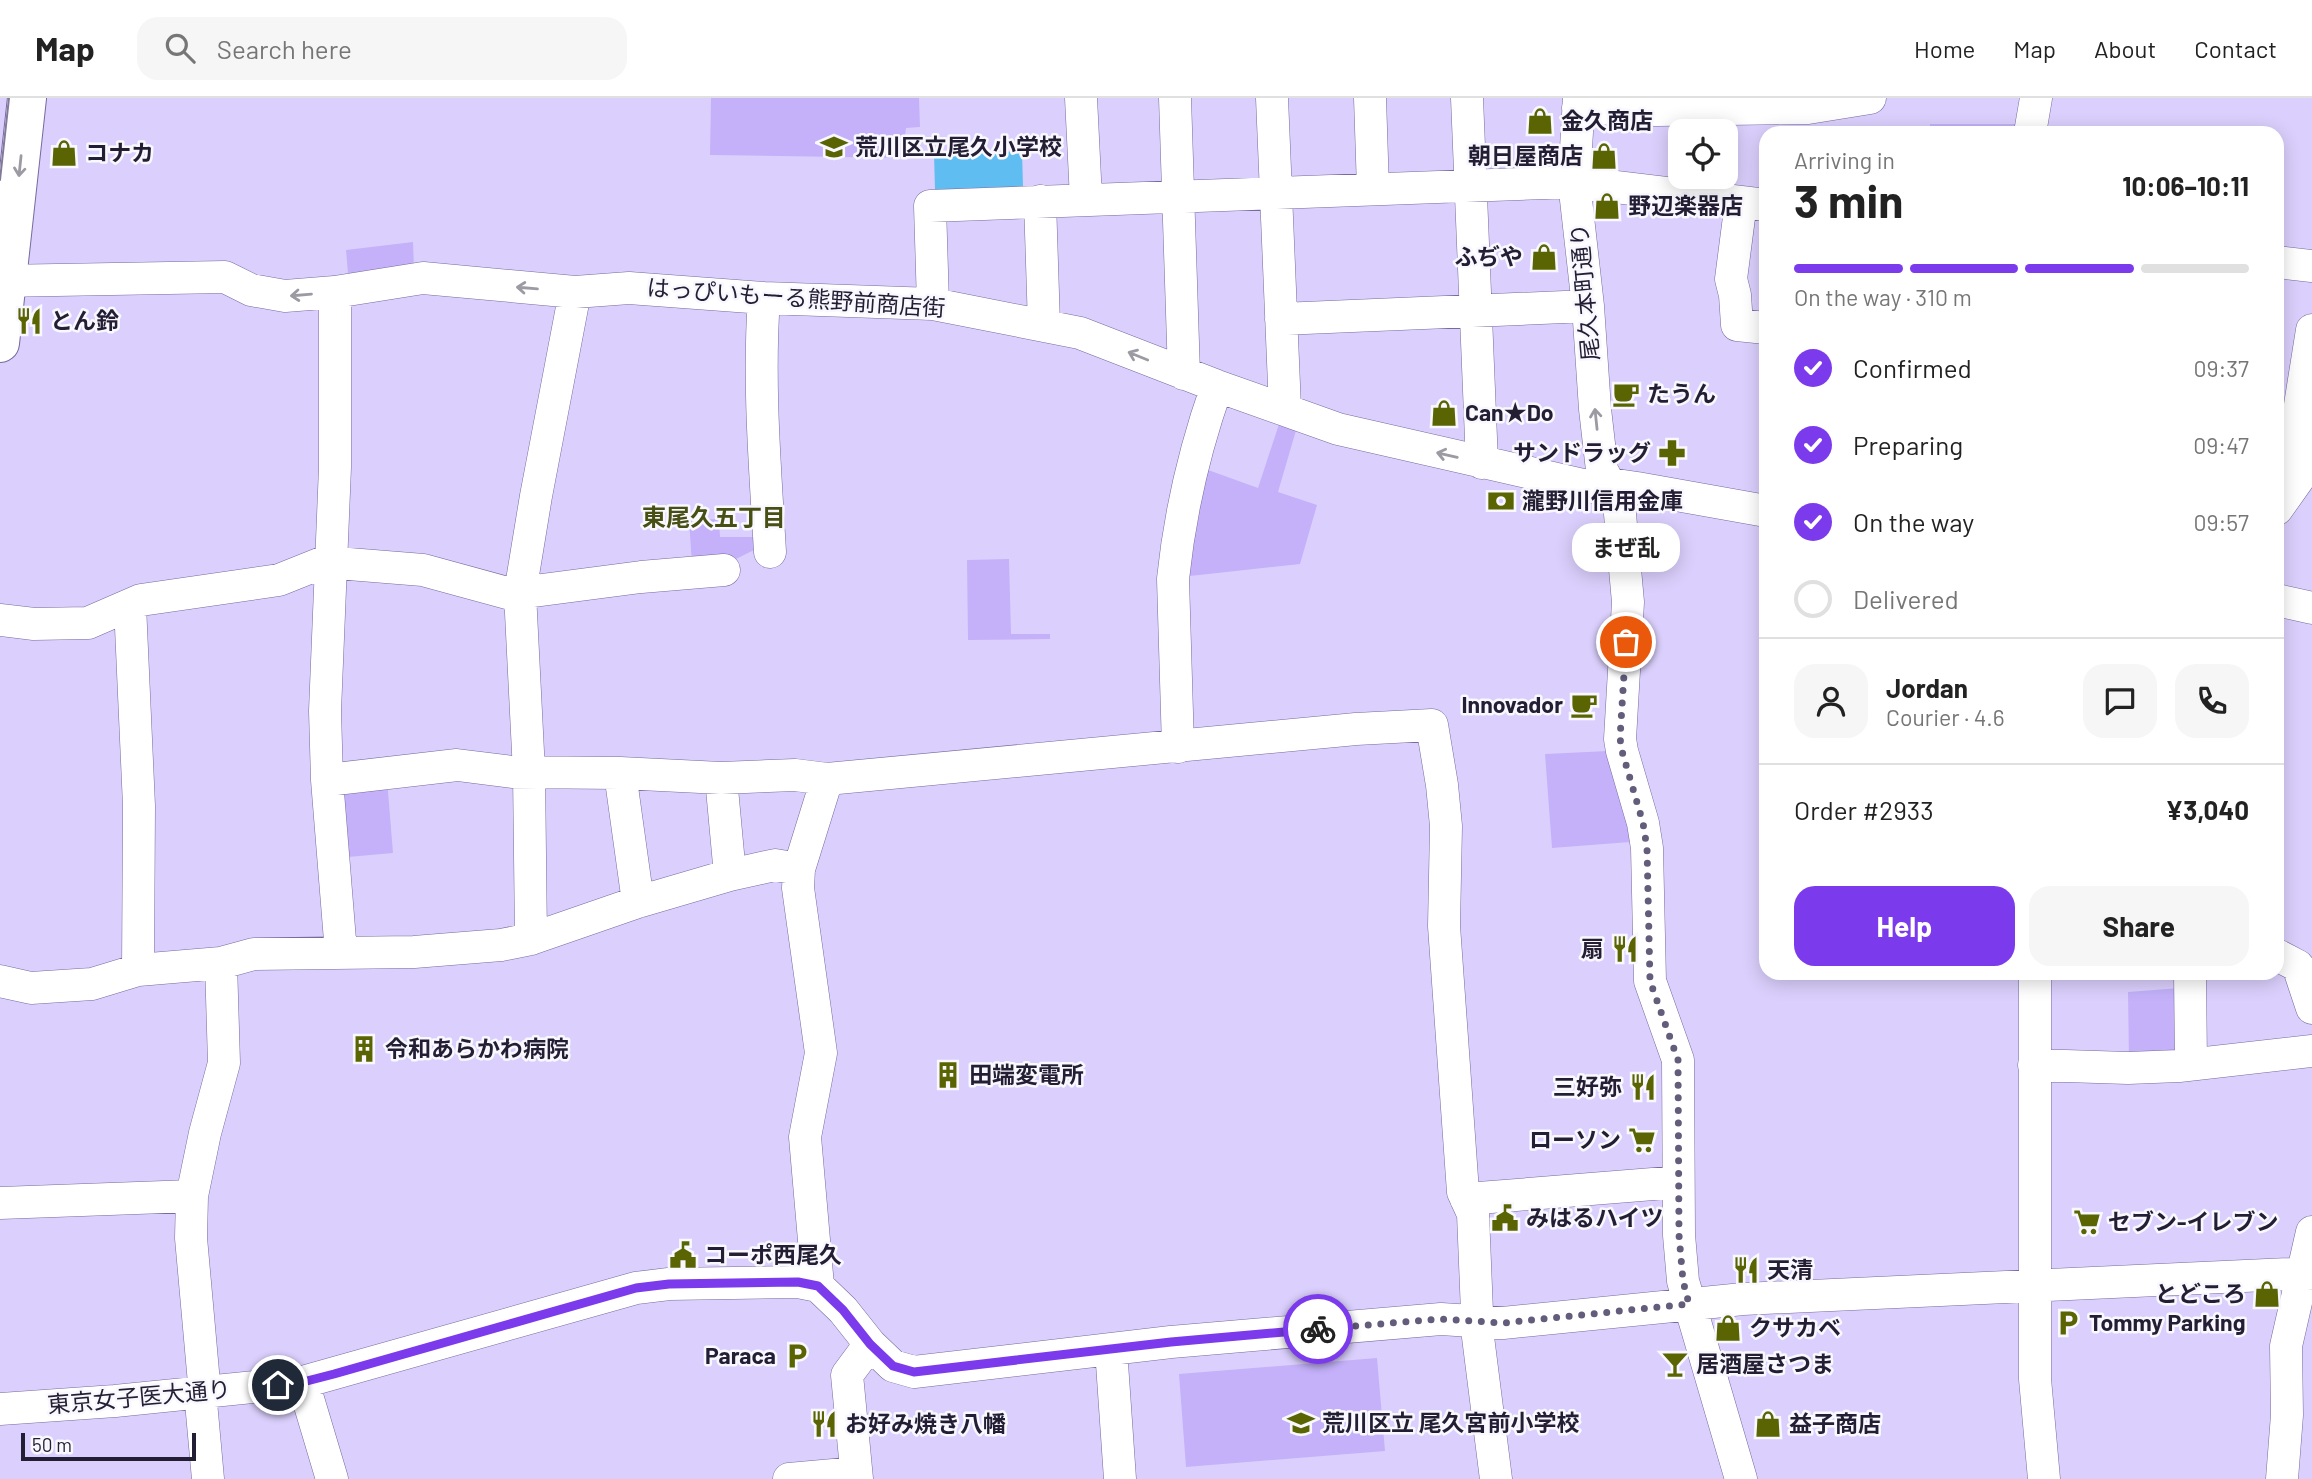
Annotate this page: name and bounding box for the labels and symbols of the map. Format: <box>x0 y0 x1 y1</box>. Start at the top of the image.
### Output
shop icon: 金久商店 <box>1525 106 1555 136</box>
place label: 金久商店 <box>1561 106 1653 134</box>
school or university icon: 荒川区立尾久小学校 <box>819 132 849 162</box>
place label: 荒川区立尾久小学校 <box>855 132 1062 160</box>
shop icon: コナカ <box>49 138 79 168</box>
place label: コナカ <box>85 138 154 166</box>
place label: 朝日屋商店 <box>1468 141 1583 169</box>
shop icon: 朝日屋商店 <box>1589 141 1619 171</box>
one-way arrow <box>13 154 26 177</box>
shop icon: 野辺楽器店 <box>1592 191 1622 221</box>
place label: 野辺楽器店 <box>1628 191 1743 219</box>
street label: 尾久本町通り <box>1564 222 1604 362</box>
place label: ふぢや <box>1455 242 1523 270</box>
shop icon: ふぢや <box>1529 242 1559 272</box>
street label: はっぴいもーる熊野前商店街 <box>646 273 946 321</box>
one-way arrow <box>516 281 538 294</box>
one-way arrow <box>290 289 313 302</box>
restaurant icon: とん鈴 <box>14 306 44 336</box>
place label: とん鈴 <box>50 306 119 334</box>
one-way arrow <box>1128 348 1150 361</box>
cafe icon: たうん <box>1611 379 1641 409</box>
place label: たうん <box>1647 379 1716 407</box>
shop icon: Can★Do <box>1429 398 1459 428</box>
place label: Can★Do <box>1465 398 1554 426</box>
one-way arrow <box>1590 408 1603 430</box>
place label: サンドラッグ <box>1513 438 1651 466</box>
pharmacy icon: サンドラッグ <box>1657 438 1687 468</box>
one-way arrow <box>1437 448 1459 461</box>
bank icon: 瀧野川信用金庫 <box>1486 486 1516 516</box>
place label: 瀧野川信用金庫 <box>1522 486 1683 514</box>
district label: 東尾久五丁目 <box>642 502 786 531</box>
callout: まぜ乱 <box>1572 523 1680 572</box>
pin <box>1596 612 1656 672</box>
place label: Innovador <box>1462 690 1563 718</box>
cafe icon: Innovador <box>1569 690 1599 720</box>
place label: 扇 <box>1581 934 1604 962</box>
restaurant icon: 扇 <box>1610 934 1640 964</box>
building icon: 令和あらかわ病院 <box>349 1034 379 1064</box>
place label: 令和あらかわ病院 <box>385 1034 569 1062</box>
building icon: 田端変電所 <box>933 1060 963 1090</box>
place label: 田端変電所 <box>969 1060 1084 1088</box>
place label: 三好弥 <box>1553 1072 1622 1100</box>
restaurant icon: 三好弥 <box>1628 1072 1658 1102</box>
place label: ローソン <box>1529 1125 1621 1153</box>
supermarket icon: ローソン <box>1627 1125 1657 1155</box>
public building icon: みはるハイツ <box>1490 1203 1520 1233</box>
place label: みはるハイツ <box>1526 1203 1664 1231</box>
supermarket icon: セブン-イレブン <box>2072 1207 2102 1237</box>
place label: セブン-イレブン <box>2108 1207 2278 1235</box>
public building icon: コーポ西尾久 <box>668 1240 698 1270</box>
place label: コーポ西尾久 <box>704 1240 842 1268</box>
restaurant icon: 天清 <box>1731 1255 1761 1285</box>
place label: 天清 <box>1767 1255 1813 1283</box>
place label: とどころ <box>2155 1279 2246 1307</box>
shop icon: とどころ <box>2252 1279 2282 1309</box>
courier <box>1283 1294 1353 1364</box>
parking icon: Tommy Parking <box>2053 1308 2083 1338</box>
place label: Tommy Parking <box>2089 1308 2245 1336</box>
shop icon: クサカベ <box>1713 1313 1743 1343</box>
place label: クサカベ <box>1749 1313 1841 1341</box>
place label: Paraca <box>705 1341 776 1369</box>
parking icon: Paraca <box>782 1341 812 1371</box>
bar icon: 居酒屋さつま <box>1660 1349 1690 1379</box>
place label: 居酒屋さつま <box>1696 1349 1834 1377</box>
pin <box>248 1355 308 1415</box>
street label: 東京女子医大通り <box>46 1374 232 1418</box>
school or university icon: 荒川区立 尾久宮前小学校 <box>1286 1408 1316 1438</box>
place label: 荒川区立 尾久宮前小学校 <box>1322 1408 1580 1436</box>
restaurant icon: お好み焼き八幡 <box>809 1409 839 1439</box>
place label: お好み焼き八幡 <box>845 1409 1006 1437</box>
shop icon: 益子商店 <box>1753 1409 1783 1439</box>
place label: 益子商店 <box>1789 1409 1881 1437</box>
scale bar <box>21 1430 196 1462</box>

